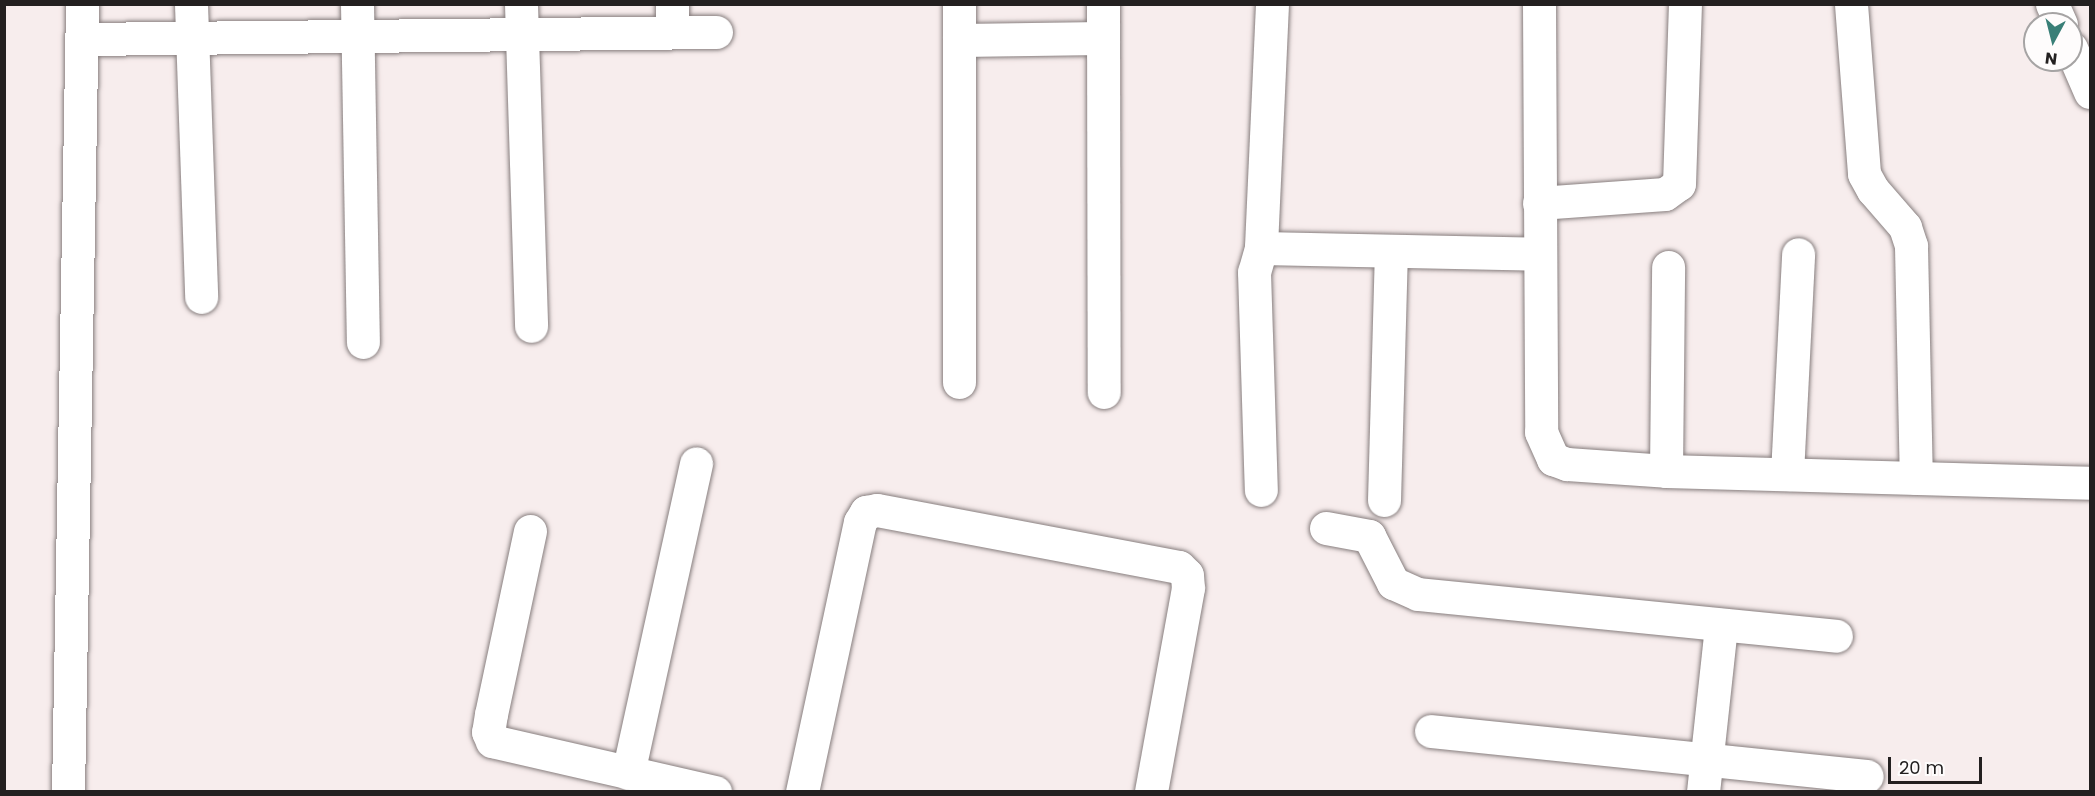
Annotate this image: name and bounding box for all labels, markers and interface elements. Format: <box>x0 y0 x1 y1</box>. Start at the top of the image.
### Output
north arrow <box>2023 12 2083 72</box>
text: N <box>2044 46 2058 71</box>
scale bar <box>1891 745 1986 783</box>
text: 20 m <box>1899 755 1944 780</box>

